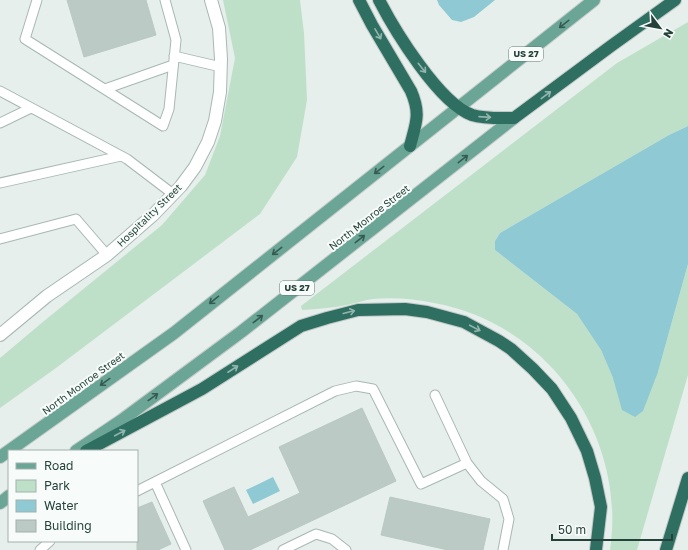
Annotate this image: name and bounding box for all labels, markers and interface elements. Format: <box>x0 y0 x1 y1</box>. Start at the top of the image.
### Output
north arrow <box>640 8 680 48</box>
one-way arrow <box>558 20 569 28</box>
text: N <box>661 27 677 41</box>
one-way arrow <box>374 28 382 40</box>
road number: US 27 <box>509 47 543 61</box>
one-way arrow <box>418 63 427 73</box>
one-way arrow <box>540 91 551 99</box>
one-way arrow <box>478 113 491 120</box>
one-way arrow <box>457 155 468 163</box>
one-way arrow <box>373 166 384 174</box>
street label: Hospitality Street <box>114 181 184 249</box>
street label: North Monroe Street <box>326 182 412 252</box>
one-way arrow <box>355 235 366 243</box>
one-way arrow <box>271 246 282 255</box>
road number: US 27 <box>280 281 314 295</box>
one-way arrow <box>209 296 220 305</box>
one-way arrow <box>342 308 355 316</box>
one-way arrow <box>252 315 263 323</box>
one-way arrow <box>469 325 481 332</box>
street label: North Monroe Street <box>40 349 126 417</box>
one-way arrow <box>227 365 238 373</box>
one-way arrow <box>100 378 111 386</box>
one-way arrow <box>148 392 159 401</box>
one-way arrow <box>114 429 126 436</box>
legend <box>8 450 138 542</box>
text: Road <box>44 458 73 473</box>
text: Park <box>44 478 70 493</box>
text: Water <box>44 498 78 513</box>
scale bar <box>552 516 672 542</box>
text: Building <box>44 518 92 533</box>
text: 50 m <box>558 522 586 537</box>

